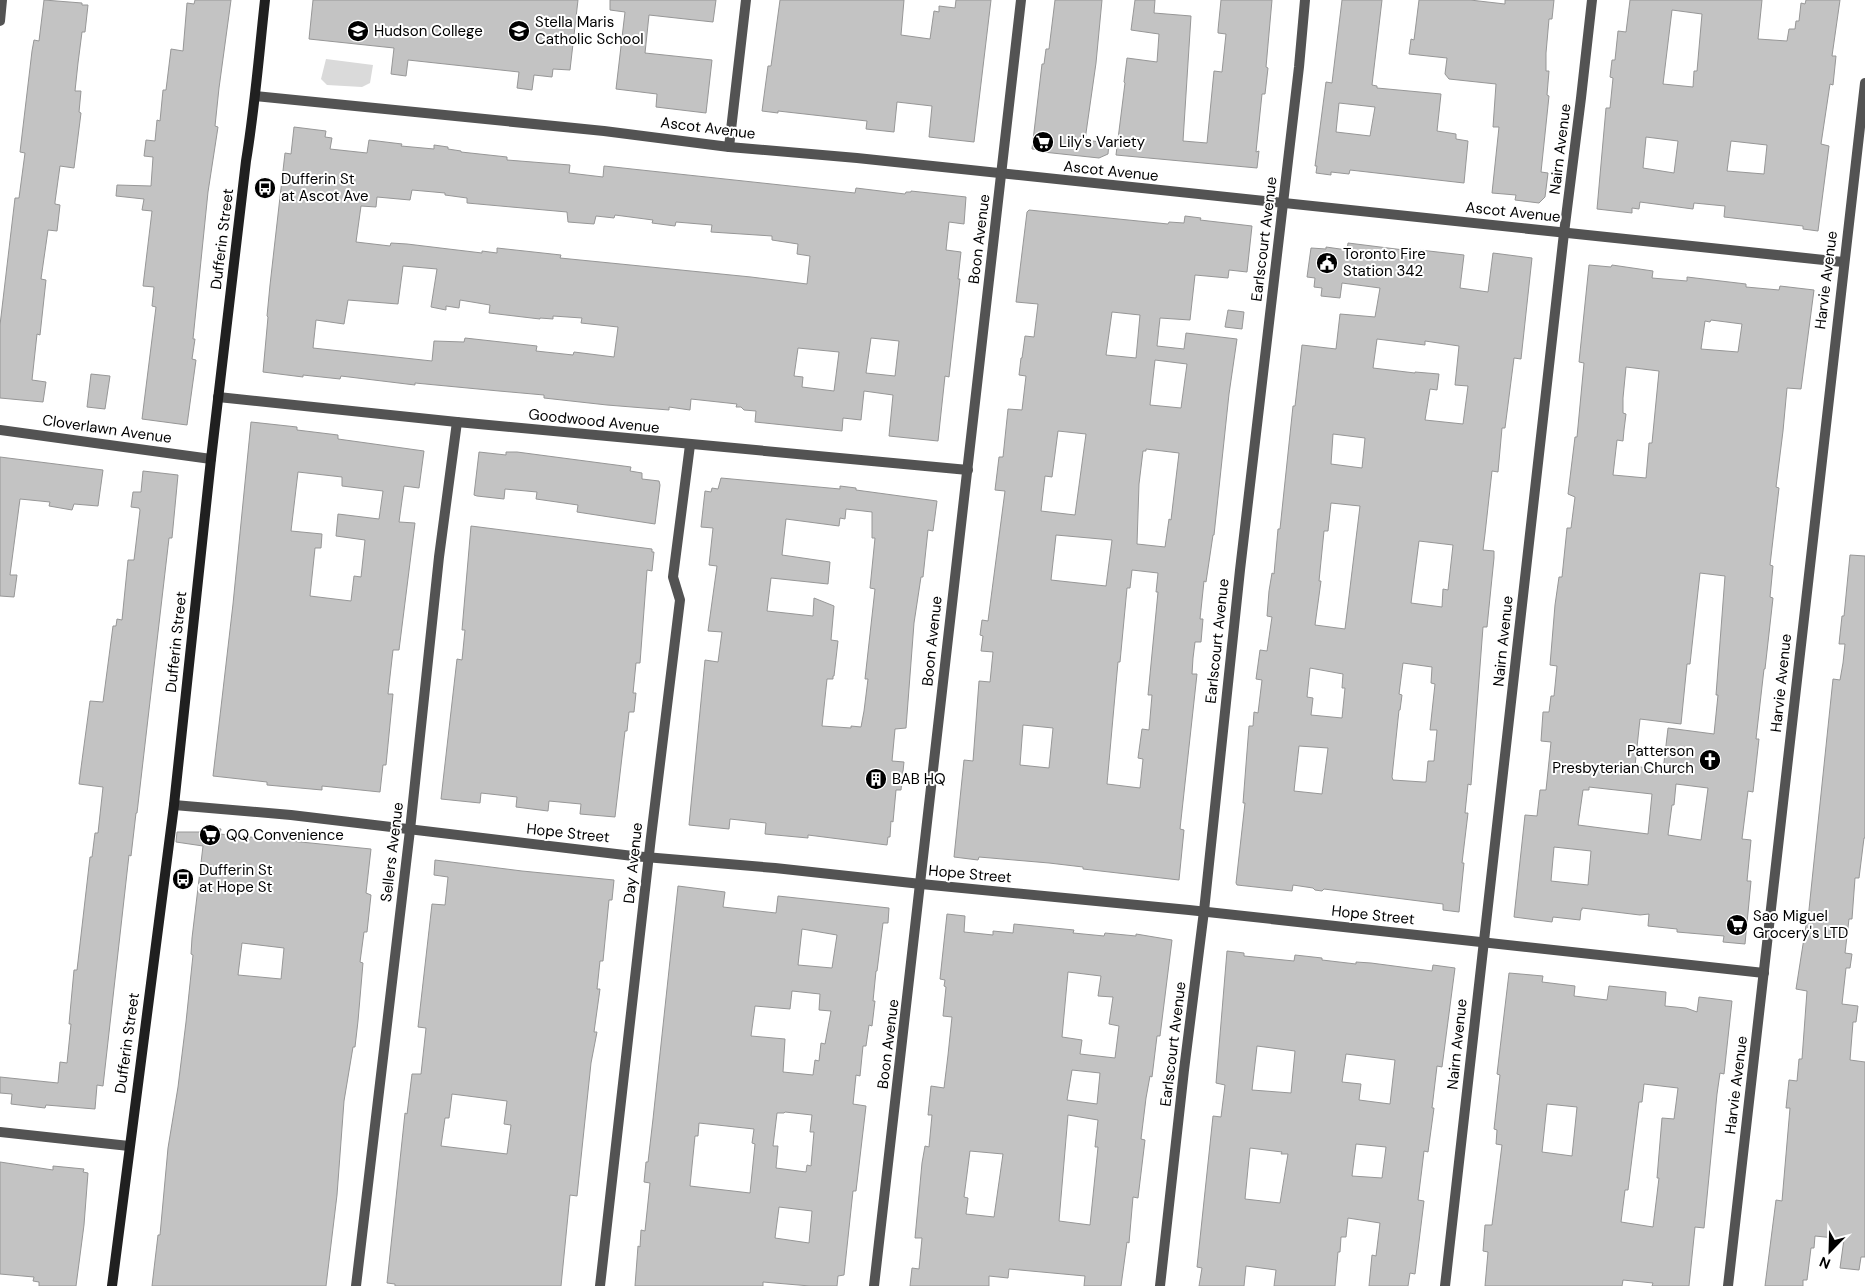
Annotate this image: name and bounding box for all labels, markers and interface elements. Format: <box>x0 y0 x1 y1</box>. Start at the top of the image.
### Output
place label: Stella Maris Catholic School <box>535 12 644 49</box>
school or university icon: Hudson College <box>346 19 370 43</box>
school or university icon: Stella Maris Catholic School <box>507 19 531 43</box>
place label: Hudson College <box>374 21 483 41</box>
street label: Nairn Avenue <box>1545 102 1575 196</box>
street label: Ascot Avenue <box>659 112 757 144</box>
supermarket icon: Lily's Variety <box>1031 130 1055 154</box>
place label: Lily's Variety <box>1059 132 1146 152</box>
street label: Ascot Avenue <box>1062 156 1160 186</box>
place label: Dufferin St at Ascot Ave <box>281 169 369 206</box>
street label: Earlscourt Avenue <box>1246 175 1282 303</box>
bus stop icon: Dufferin St at Ascot Ave <box>253 176 277 200</box>
street label: Dufferin Street <box>206 187 238 291</box>
street label: Boon Avenue <box>964 193 994 285</box>
street label: Ascot Avenue <box>1464 197 1562 227</box>
street label: Harvie Avenue <box>1810 230 1842 330</box>
place label: Toronto Fire Station 342 <box>1343 244 1426 281</box>
public building icon: Toronto Fire Station 342 <box>1315 251 1339 275</box>
street label: Goodwood Avenue <box>527 404 661 438</box>
street label: Cloverlawn Avenue <box>41 410 173 448</box>
street label: Earlscourt Avenue <box>1200 578 1234 704</box>
street label: Dufferin Street <box>161 590 191 694</box>
street label: Boon Avenue <box>917 595 947 687</box>
street label: Nairn Avenue <box>1488 595 1518 687</box>
street label: Harvie Avenue <box>1766 633 1796 733</box>
place label: Patterson Presbyterian Church <box>1552 741 1694 778</box>
church icon: Patterson Presbyterian Church <box>1698 748 1722 772</box>
building icon: BAB HQ <box>864 767 888 791</box>
place label: BAB HQ <box>892 769 946 789</box>
street label: Sellers Avenue <box>376 801 408 903</box>
street label: Hope Street <box>525 819 611 847</box>
street label: Day Avenue <box>619 821 647 905</box>
supermarket icon: QQ Convenience <box>198 823 222 847</box>
place label: QQ Convenience <box>226 825 344 845</box>
place label: Dufferin St at Hope St <box>199 860 273 897</box>
street label: Hope Street <box>928 860 1013 888</box>
bus stop icon: Dufferin St at Hope St <box>171 867 195 891</box>
street label: Hope Street <box>1330 901 1416 929</box>
place label: Sao Miguel Grocery's LTD <box>1753 906 1848 943</box>
supermarket icon: Sao Miguel Grocery's LTD <box>1725 913 1749 937</box>
street label: Earlscourt Avenue <box>1155 980 1191 1108</box>
street label: Dufferin Street <box>110 991 144 1095</box>
street label: Boon Avenue <box>873 998 903 1090</box>
street label: Nairn Avenue <box>1442 998 1472 1090</box>
street label: Harvie Avenue <box>1720 1035 1752 1135</box>
north arrow <box>1805 1226 1855 1276</box>
text: N <box>1817 1253 1833 1273</box>

